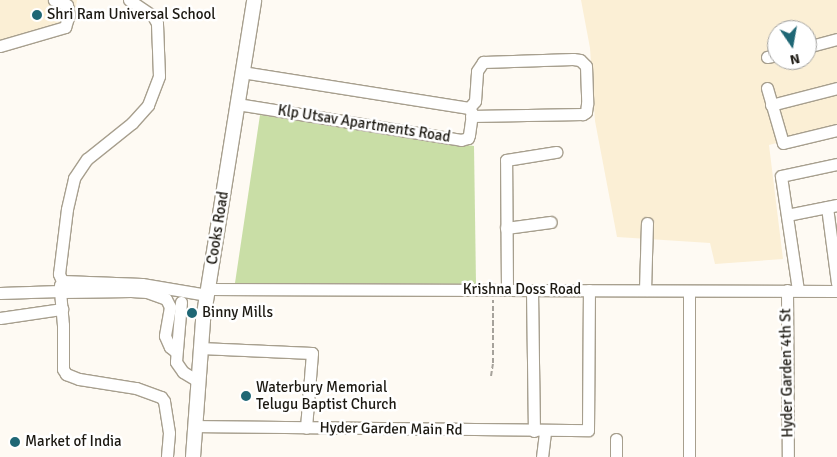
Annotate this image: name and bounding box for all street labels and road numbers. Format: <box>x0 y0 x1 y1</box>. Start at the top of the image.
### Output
street label: Klp Utsav Apartments Road <box>276 101 452 147</box>
street label: Cooks Road <box>203 190 233 266</box>
street label: Krishna Doss Road <box>463 281 581 299</box>
street label: Hyder Garden 4th St <box>777 308 797 438</box>
street label: Hyder Garden Main Rd <box>319 419 463 439</box>

